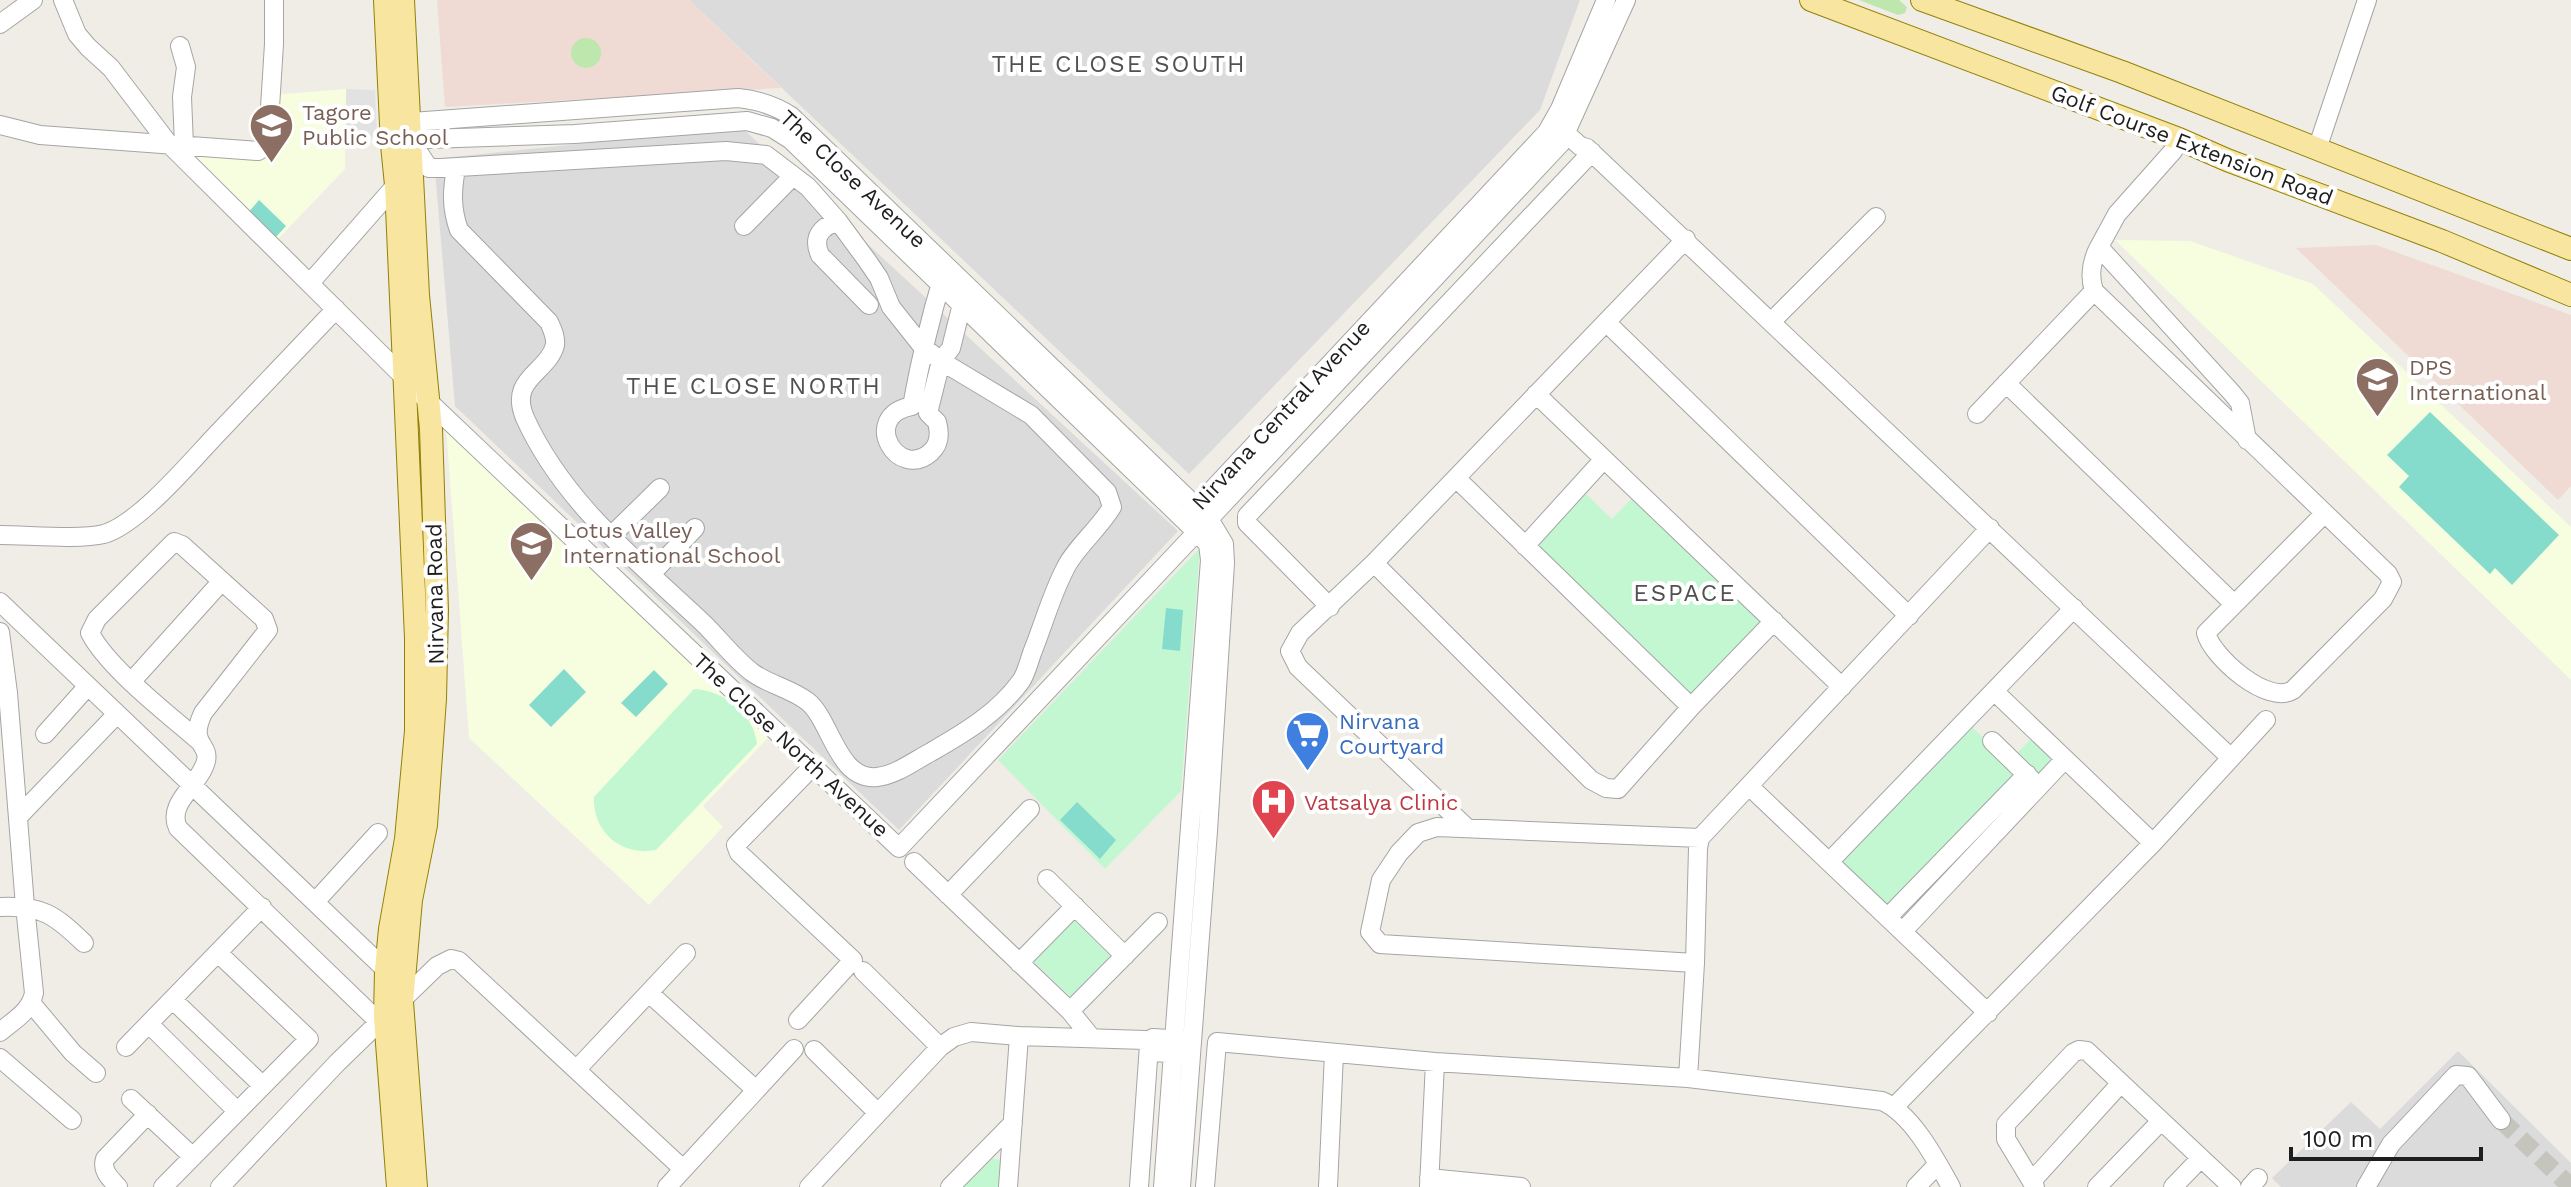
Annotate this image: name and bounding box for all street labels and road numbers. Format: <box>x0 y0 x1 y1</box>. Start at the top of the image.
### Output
street label: Golf Course Extension Road <box>2047 80 2337 210</box>
street label: The Close Avenue <box>775 105 931 253</box>
street label: Nirvana Central Avenue <box>1187 315 1375 515</box>
street label: Nirvana Road <box>421 523 449 665</box>
street label: The Close North Avenue <box>688 648 894 842</box>

